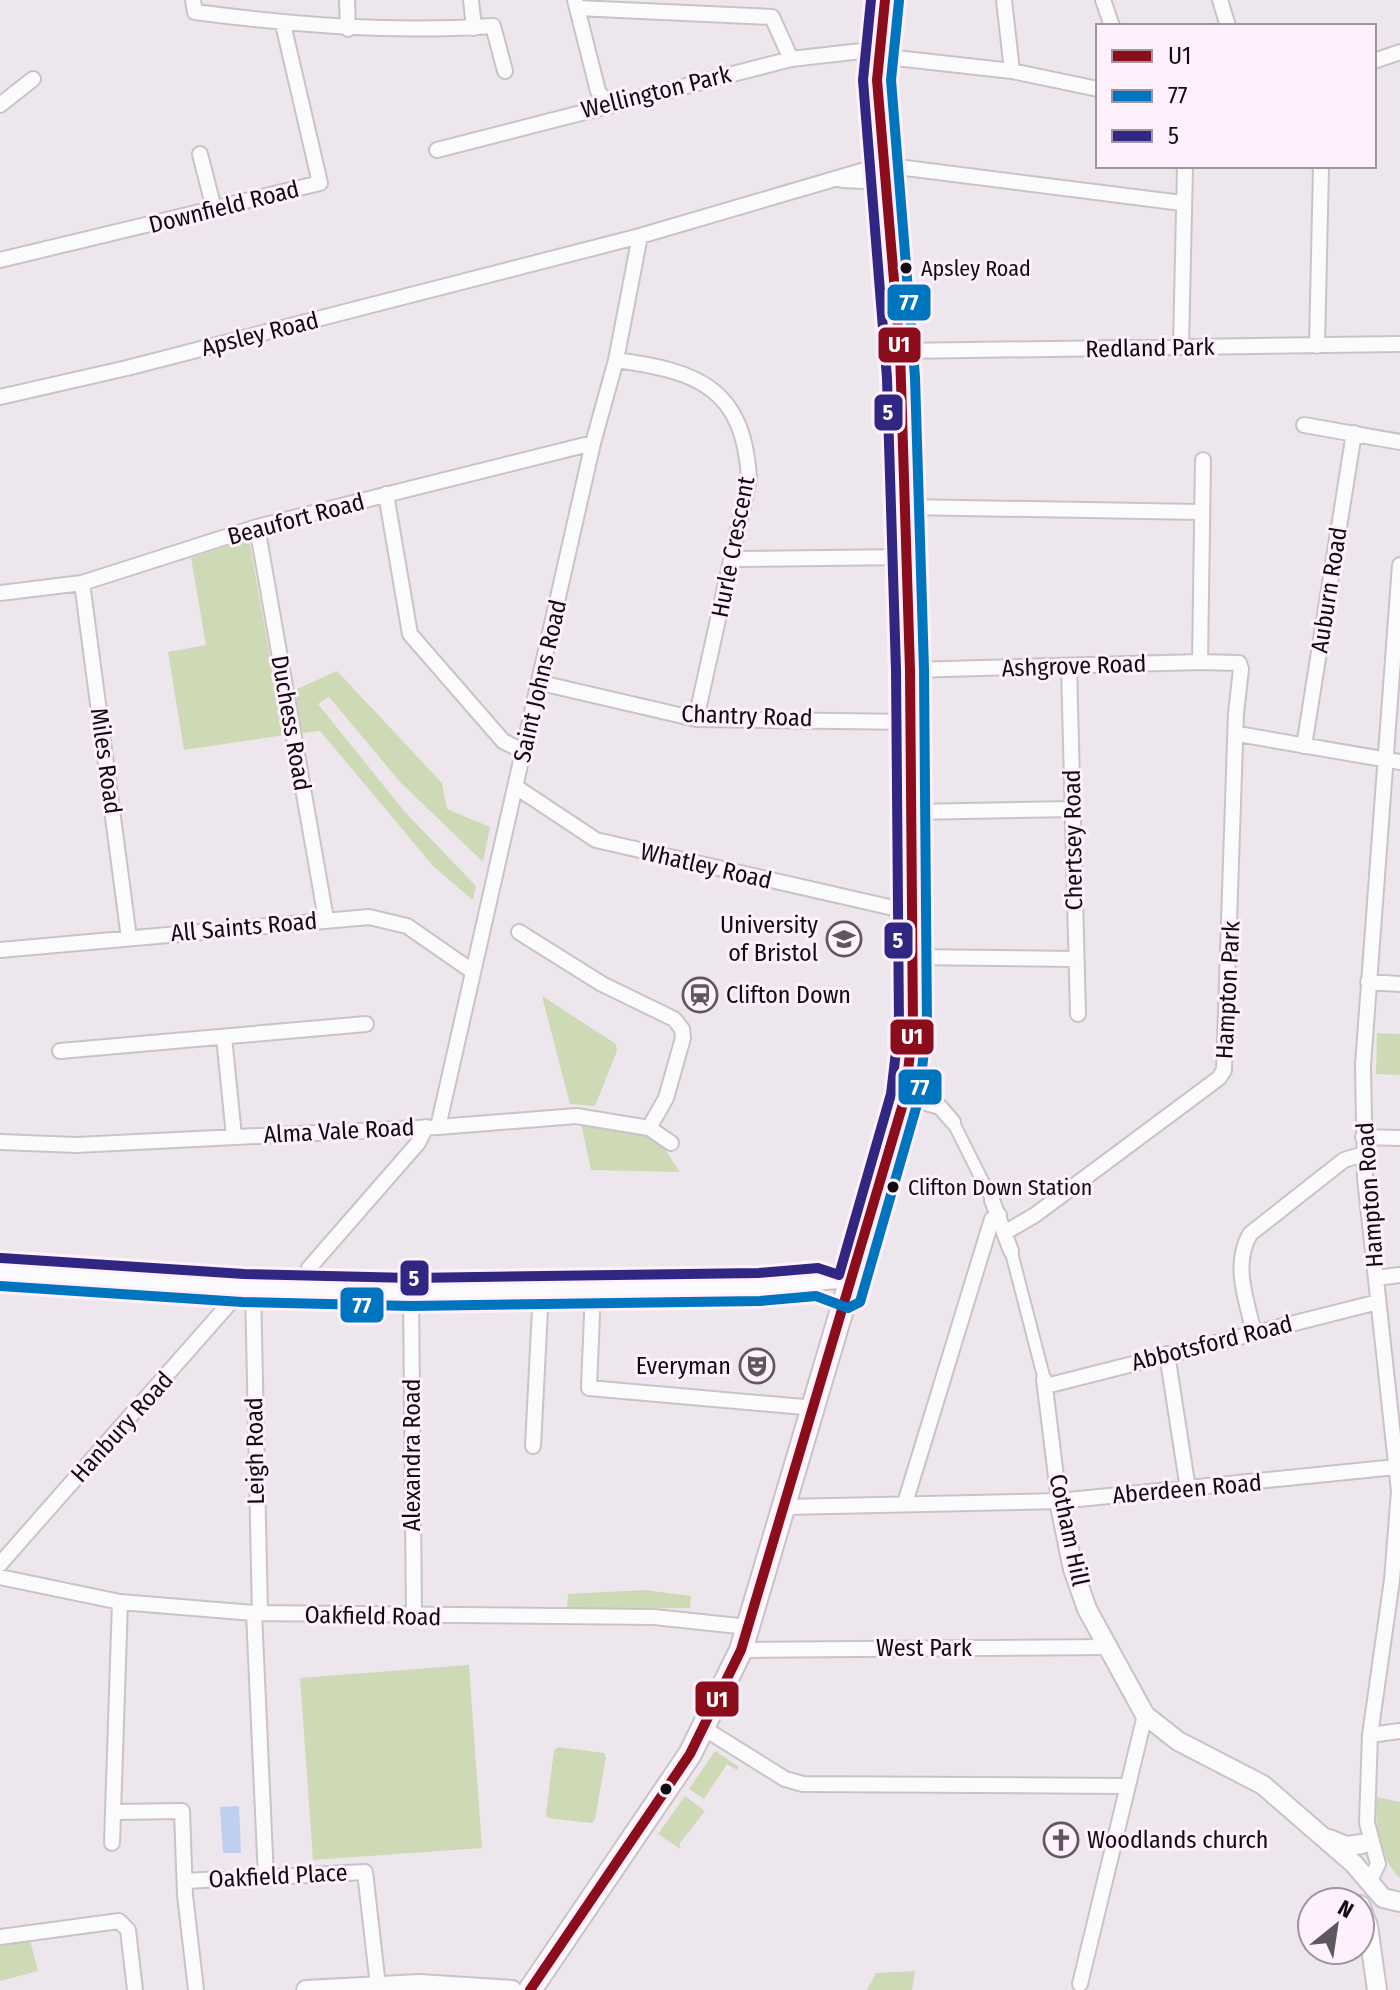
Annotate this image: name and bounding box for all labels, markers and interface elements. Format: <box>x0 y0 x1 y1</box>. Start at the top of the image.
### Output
legend <box>1096 24 1376 168</box>
text: U1 <box>1168 42 1191 70</box>
street label: Wellington Park <box>578 60 735 124</box>
text: 77 <box>1168 82 1188 110</box>
text: 5 <box>1168 122 1179 150</box>
street label: Downfield Road <box>146 175 302 239</box>
place label: Apsley Road <box>921 255 1031 282</box>
marker: Apsley Road <box>898 260 914 276</box>
line badge: 77 <box>886 283 932 322</box>
text: 77 <box>900 289 919 316</box>
street label: Apsley Road <box>199 306 321 362</box>
line badge: U1 <box>877 326 922 364</box>
text: U1 <box>888 331 910 358</box>
street label: Redland Park <box>1085 333 1216 363</box>
line badge: 5 <box>873 393 904 432</box>
text: 5 <box>883 399 894 426</box>
street label: Hurle Crescent <box>706 474 760 620</box>
street label: Beaufort Road <box>225 487 367 551</box>
street label: Auburn Road <box>1305 525 1353 655</box>
street label: Saint Johns Road <box>508 597 572 765</box>
street label: Ashgrove Road <box>1001 649 1147 683</box>
street label: Duchess Road <box>265 653 317 793</box>
street label: Chantry Road <box>681 700 813 732</box>
street label: Miles Road <box>85 706 127 816</box>
street label: Chertsey Road <box>1058 769 1088 911</box>
street label: Whatley Road <box>638 837 774 895</box>
street label: All Saints Road <box>170 907 318 947</box>
place label: University of Bristol <box>720 911 818 967</box>
street label: Hampton Park <box>1210 919 1246 1060</box>
school or university icon: University of Bristol <box>825 920 863 958</box>
line badge: 5 <box>883 921 914 960</box>
text: 5 <box>893 927 904 954</box>
station icon: Clifton Down <box>681 976 719 1014</box>
place label: Clifton Down <box>726 981 851 1009</box>
line badge: U1 <box>889 1018 935 1056</box>
text: U1 <box>901 1023 923 1050</box>
line badge: 77 <box>897 1068 943 1106</box>
text: 77 <box>911 1074 930 1101</box>
street label: Alma Vale Road <box>263 1113 415 1149</box>
street label: Hampton Road <box>1351 1121 1389 1269</box>
place label: Clifton Down Station <box>908 1174 1092 1201</box>
marker: Clifton Down Station <box>885 1179 901 1195</box>
line badge: 5 <box>399 1259 430 1297</box>
text: 5 <box>409 1265 420 1292</box>
line badge: 77 <box>339 1286 385 1324</box>
text: 77 <box>353 1292 372 1319</box>
street label: Abbotsford Road <box>1129 1310 1295 1376</box>
theatre icon: Everyman <box>738 1347 776 1385</box>
place label: Everyman <box>636 1352 731 1380</box>
street label: Hanbury Road <box>65 1366 179 1488</box>
street label: Alexandra Road <box>398 1379 426 1531</box>
street label: Leigh Road <box>240 1397 270 1505</box>
street label: Aberdeen Road <box>1111 1469 1263 1509</box>
street label: Cotham Hill <box>1043 1471 1095 1589</box>
street label: Oakfield Road <box>304 1601 442 1631</box>
street label: West Park <box>876 1634 973 1662</box>
line badge: U1 <box>694 1680 740 1718</box>
text: U1 <box>706 1686 728 1713</box>
unlabelled marker <box>658 1781 674 1797</box>
church icon: Woodlands church <box>1042 1821 1080 1859</box>
place label: Woodlands church <box>1087 1826 1268 1854</box>
street label: Oakfield Place <box>208 1858 348 1894</box>
north arrow <box>1296 1886 1376 1966</box>
text: N <box>1333 1894 1358 1924</box>

